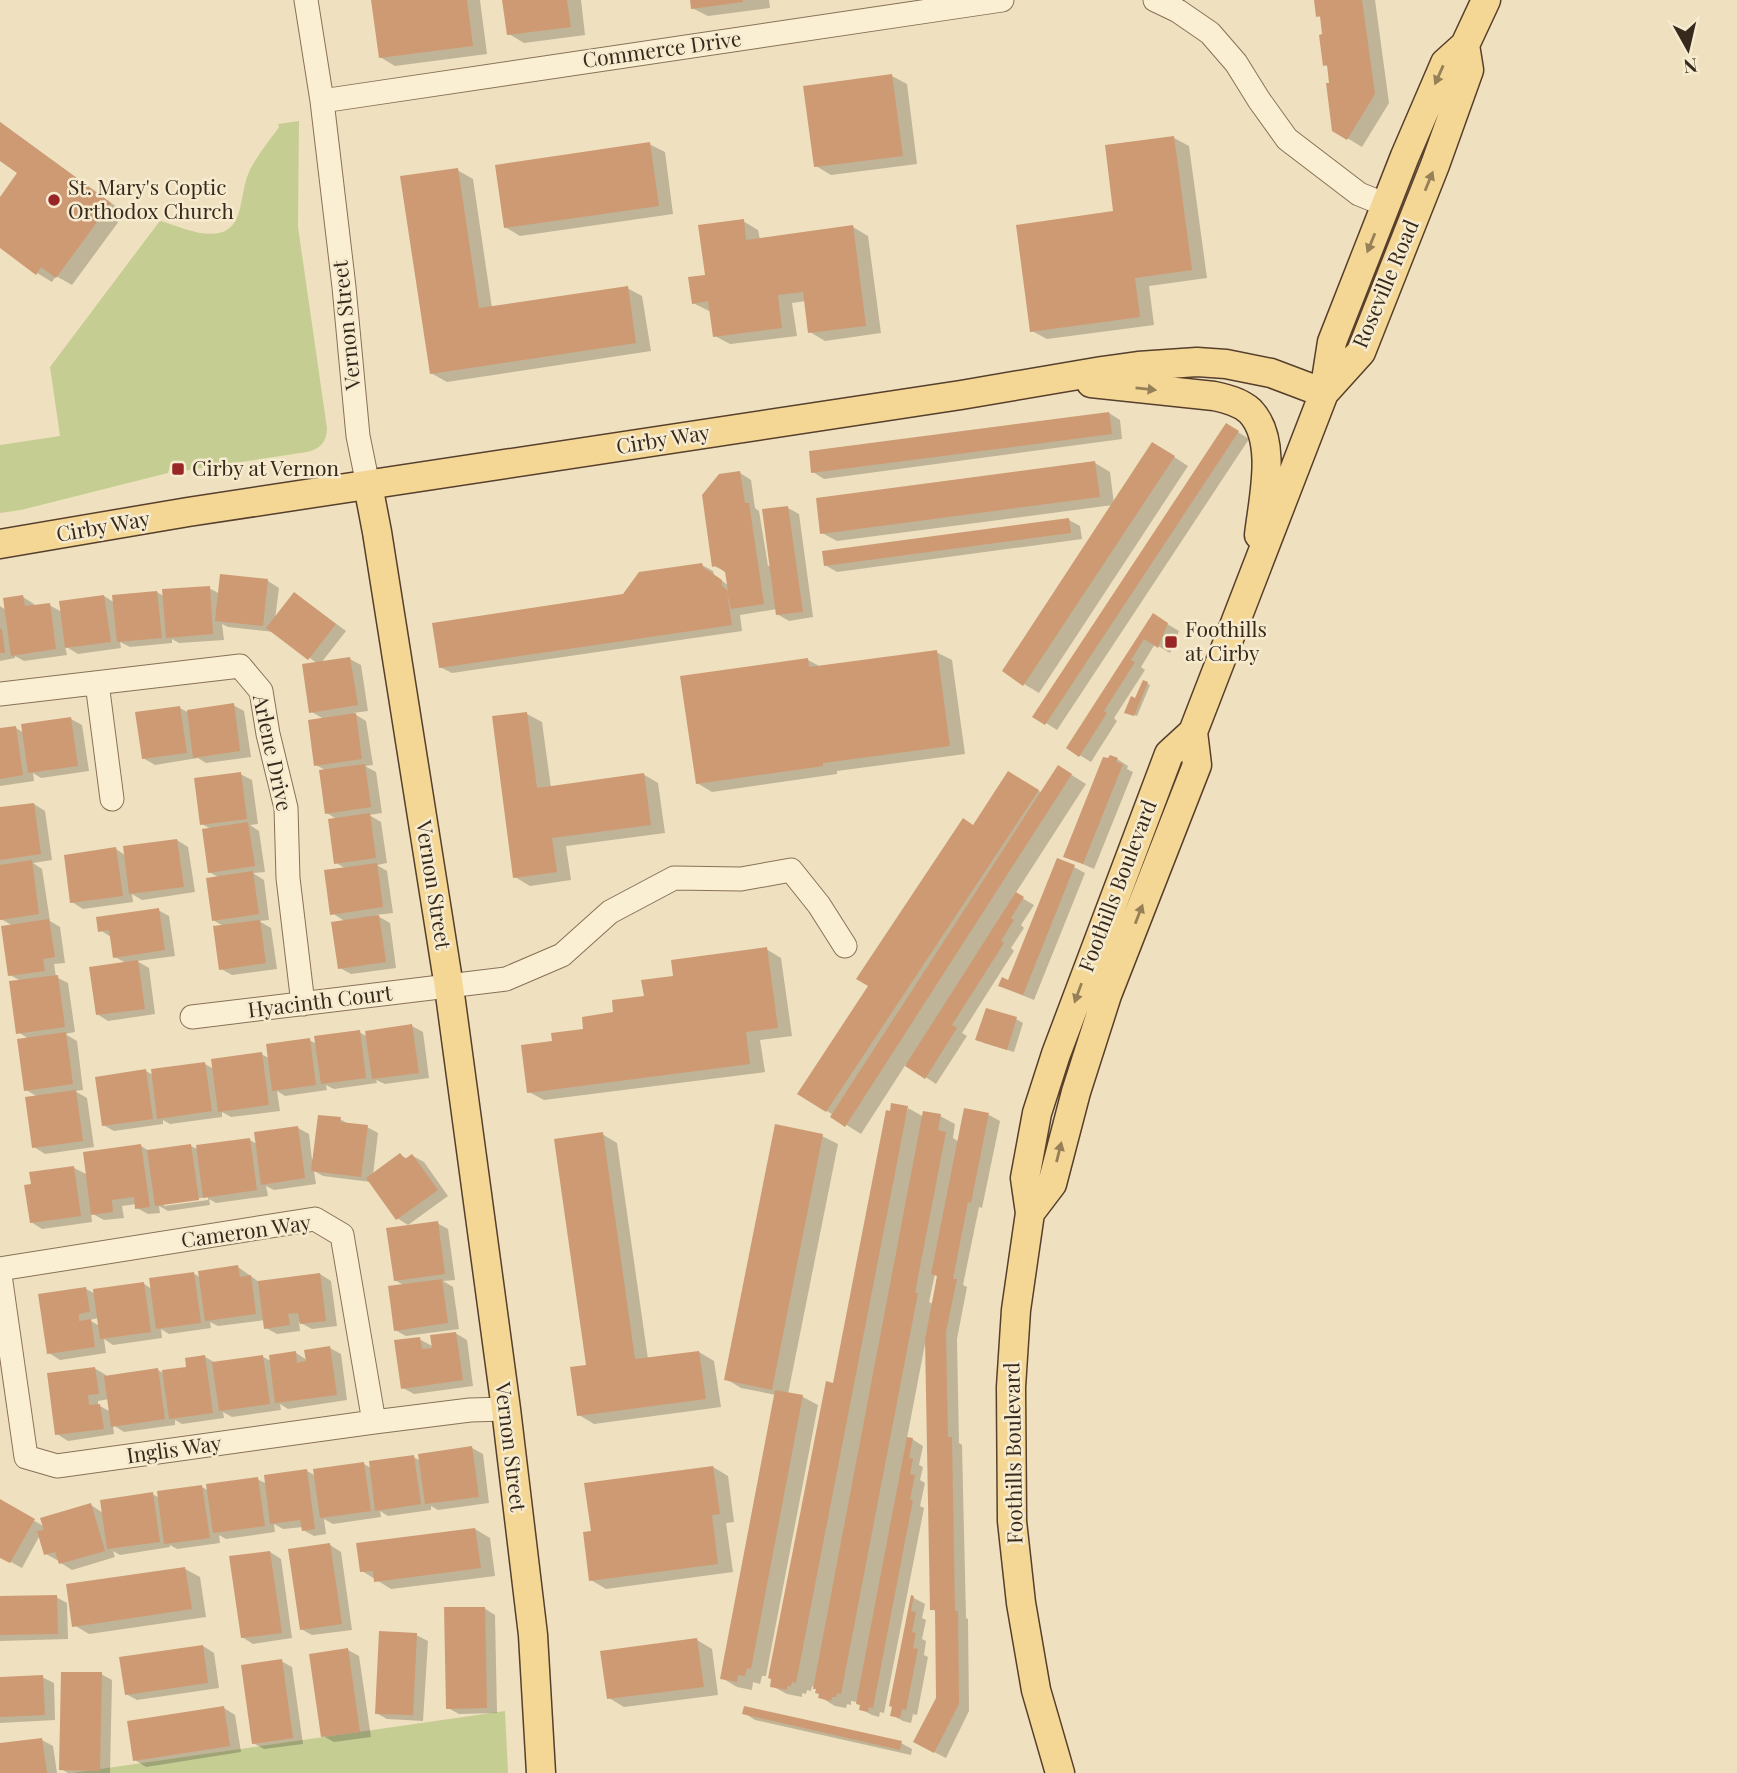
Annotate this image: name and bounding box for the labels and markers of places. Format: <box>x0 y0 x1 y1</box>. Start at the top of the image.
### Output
place label: St. Mary's Coptic Orthodox Church <box>68 172 235 224</box>
marker: St. Mary's Coptic Orthodox Church <box>46 192 62 208</box>
place label: Cirby at Vernon <box>192 453 339 481</box>
marker: Cirby at Vernon <box>170 461 186 477</box>
place label: Foothills at Cirby <box>1185 614 1267 666</box>
marker: Foothills at Cirby <box>1163 634 1179 650</box>

